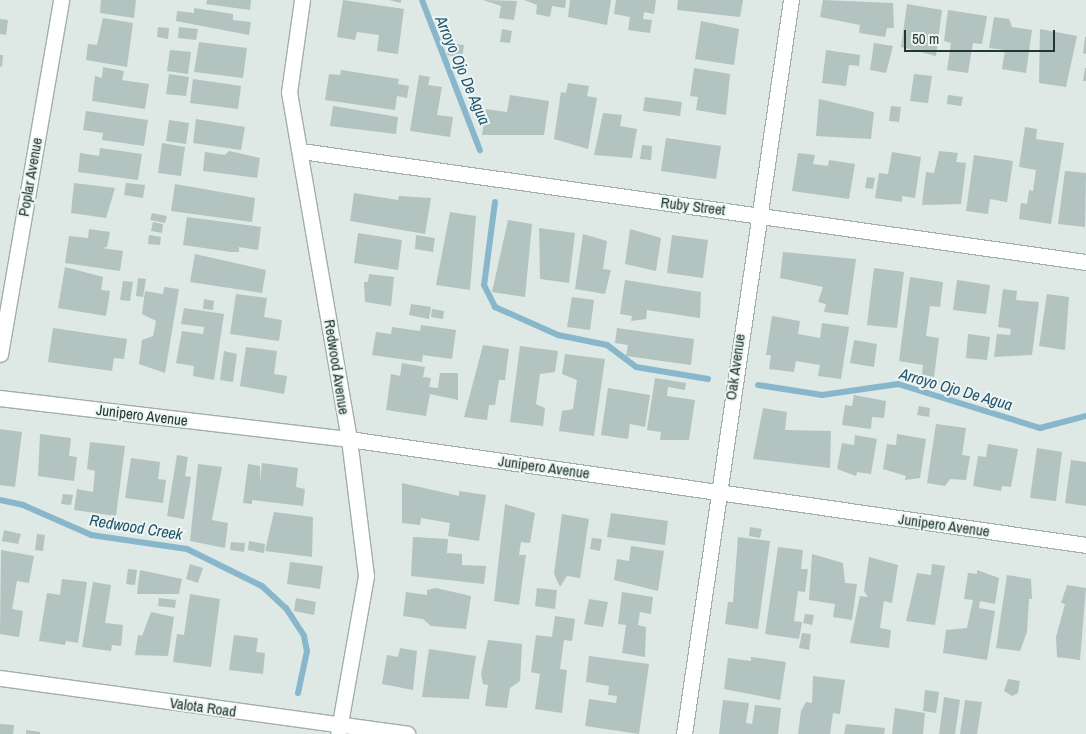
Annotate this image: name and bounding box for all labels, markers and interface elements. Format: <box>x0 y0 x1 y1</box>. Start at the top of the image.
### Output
water label: Arroyo Ojo De Agua <box>431 12 495 128</box>
scale bar <box>906 20 1057 52</box>
text: 50 m <box>912 28 939 49</box>
street label: Poplar Avenue <box>14 136 46 218</box>
street label: Ruby Street <box>660 193 726 219</box>
street label: Redwood Avenue <box>321 318 353 416</box>
street label: Oak Avenue <box>721 332 749 402</box>
water label: Arroyo Ojo De Agua <box>897 364 1015 414</box>
street label: Junipero Avenue <box>95 400 189 430</box>
street label: Junipero Avenue <box>497 452 591 482</box>
water label: Redwood Creek <box>88 510 184 544</box>
street label: Junipero Avenue <box>897 510 991 540</box>
street label: Valota Road <box>169 693 237 721</box>

